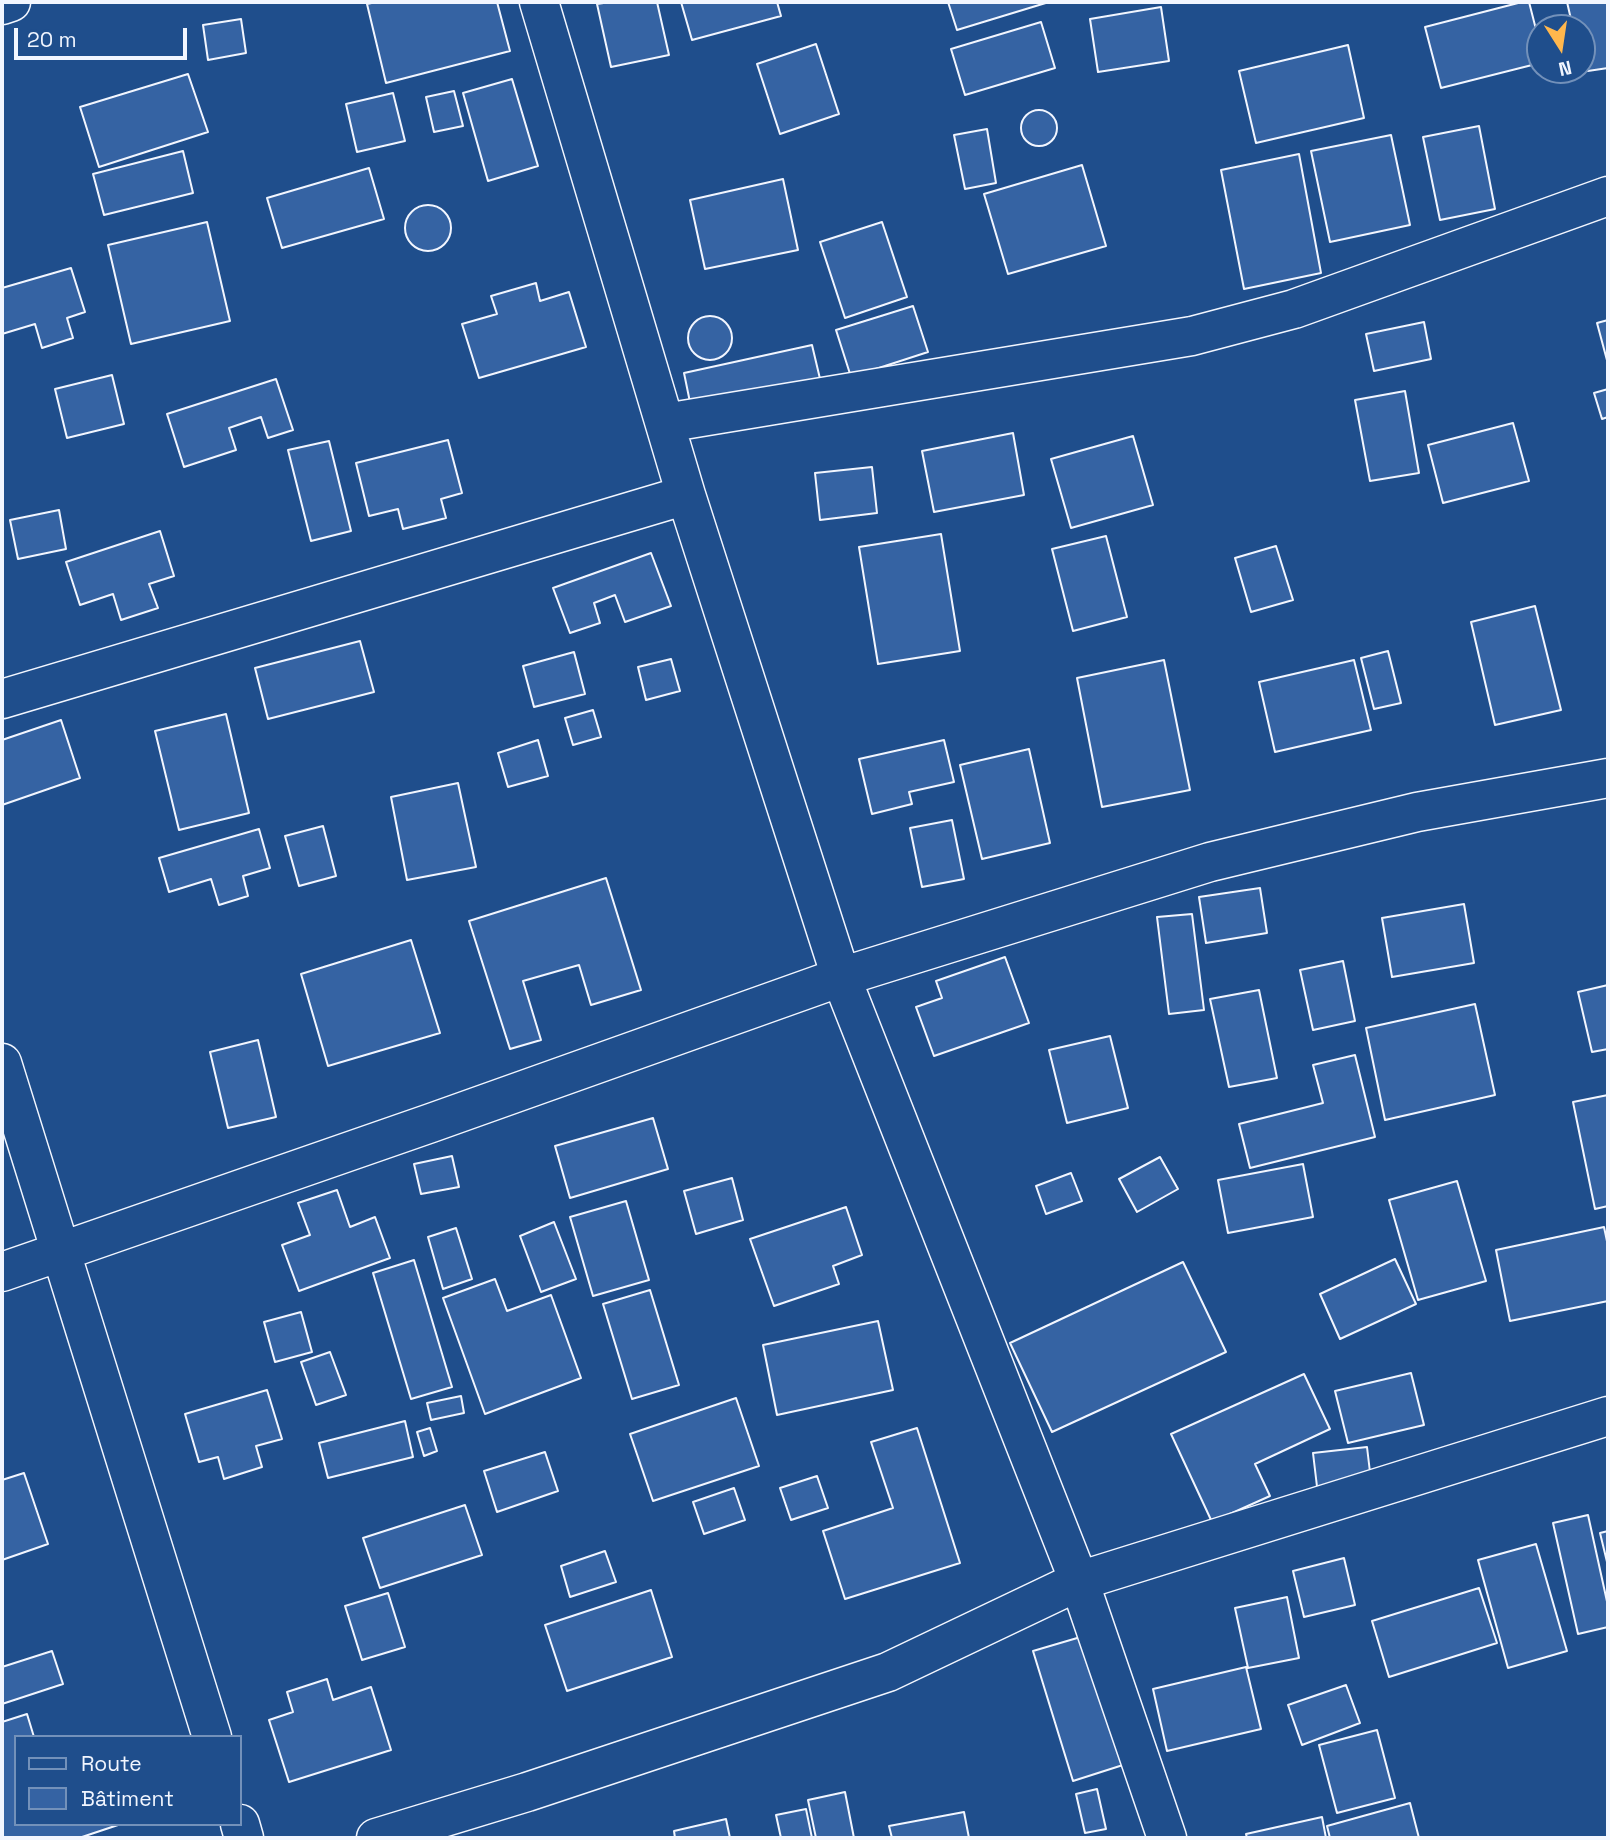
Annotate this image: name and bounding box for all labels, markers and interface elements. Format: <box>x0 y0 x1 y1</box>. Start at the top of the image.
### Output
scale bar <box>18 14 191 58</box>
north arrow <box>1526 14 1596 84</box>
text: 20 m <box>27 26 77 53</box>
text: N <box>1556 55 1574 82</box>
legend <box>14 1735 242 1826</box>
text: Route <box>81 1750 142 1777</box>
text: Bâtiment <box>81 1785 174 1812</box>

